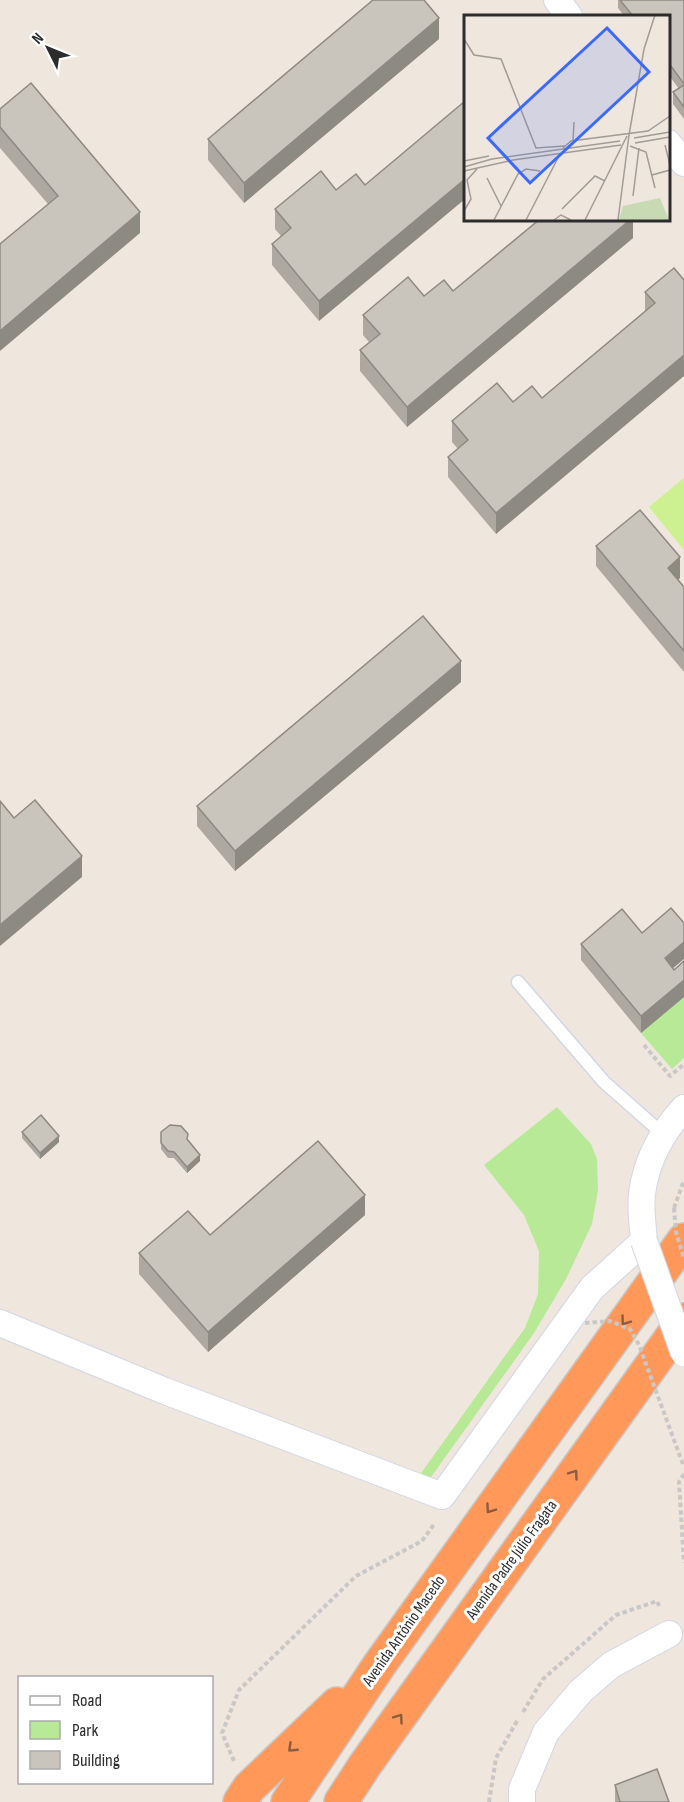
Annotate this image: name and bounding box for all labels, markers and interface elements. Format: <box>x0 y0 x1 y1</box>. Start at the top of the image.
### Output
inset map <box>464 15 669 220</box>
north arrow <box>18 18 78 78</box>
text: N <box>28 29 48 48</box>
one-way arrow <box>621 1315 632 1326</box>
one-way arrow <box>567 1469 578 1480</box>
street label: Avenida Padre Júlio Fragata <box>462 1497 562 1624</box>
one-way arrow <box>486 1503 497 1514</box>
street label: Avenida António Macedo <box>358 1572 449 1691</box>
legend <box>18 1676 213 1784</box>
text: Road <box>72 1690 102 1711</box>
one-way arrow <box>392 1713 403 1724</box>
text: Park <box>72 1720 98 1741</box>
one-way arrow <box>288 1740 299 1751</box>
text: Building <box>72 1750 120 1771</box>

